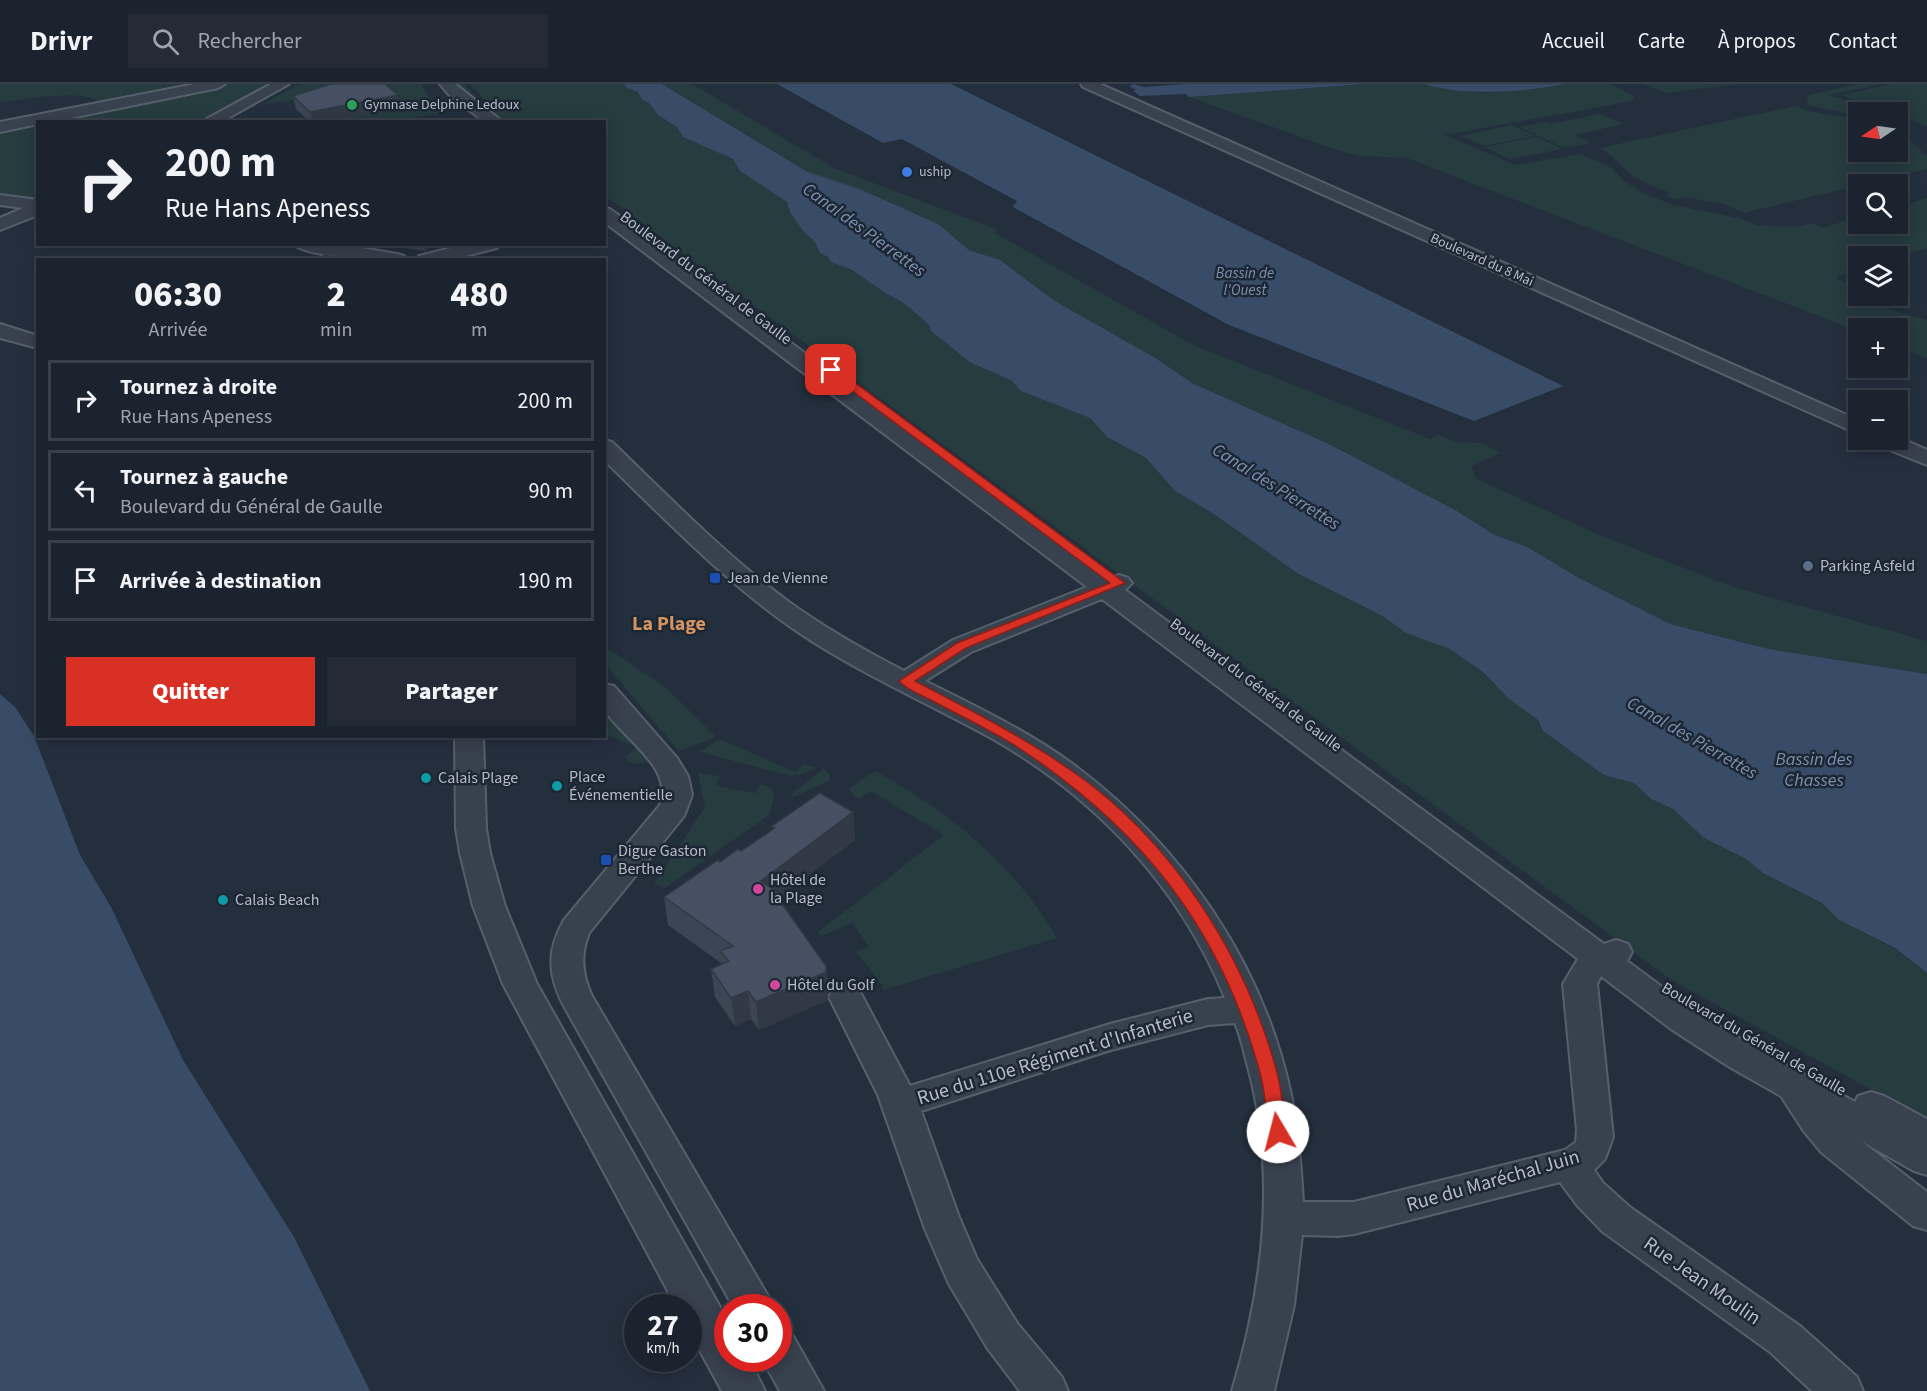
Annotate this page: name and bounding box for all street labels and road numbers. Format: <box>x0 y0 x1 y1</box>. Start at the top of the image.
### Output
street label: Boulevard du Général de Gaulle <box>615 206 797 350</box>
street label: Boulevard du 8 Mai <box>1427 228 1537 292</box>
street label: Boulevard du Général de Gaulle <box>1165 613 1347 757</box>
street label: Boulevard du Général de Gaulle <box>1658 977 1851 1101</box>
street label: Rue du 110e Régiment d'Infanterie <box>914 1002 1196 1112</box>
street label: Rue du Maréchal Juin <box>1403 1143 1583 1219</box>
street label: Rue Jean Moulin <box>1638 1230 1766 1332</box>

